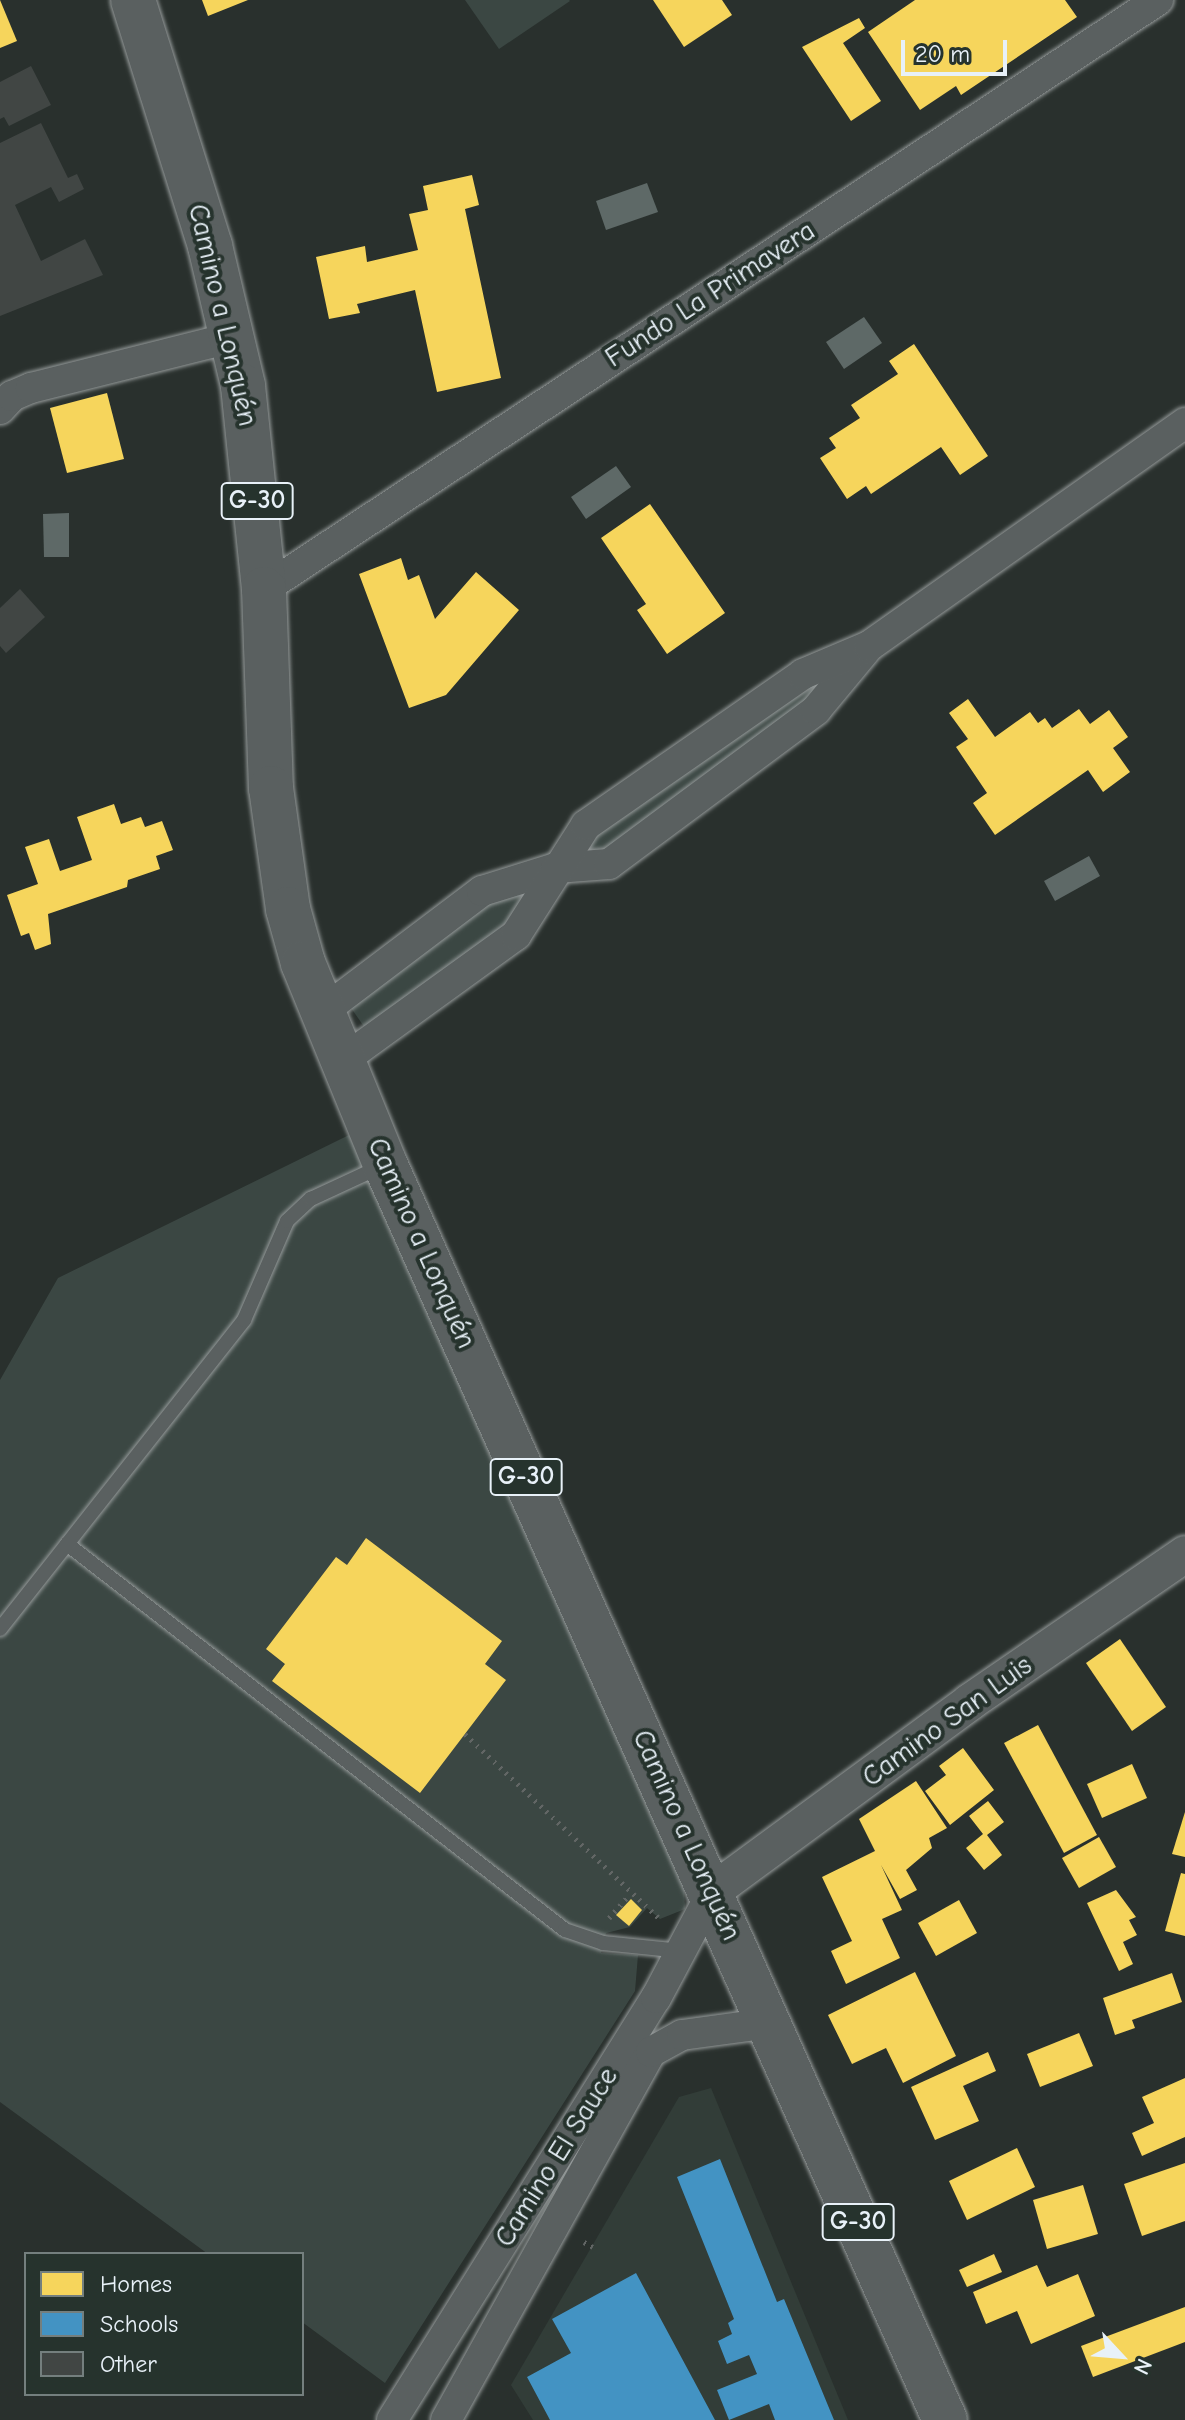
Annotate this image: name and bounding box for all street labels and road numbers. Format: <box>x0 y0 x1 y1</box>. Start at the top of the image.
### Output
street label: Camino a Lonquén <box>181 201 265 429</box>
street label: Fundo La Primavera <box>599 214 821 374</box>
road number: G-30 <box>219 479 295 523</box>
street label: Camino a Lonquén <box>361 1133 483 1353</box>
road number: G-30 <box>488 1455 564 1499</box>
street label: Camino San Luis <box>856 1648 1038 1794</box>
street label: Camino a Lonquén <box>626 1725 748 1945</box>
street label: Camino El Sauce <box>487 2061 625 2253</box>
road number: G-30 <box>820 2200 896 2244</box>

